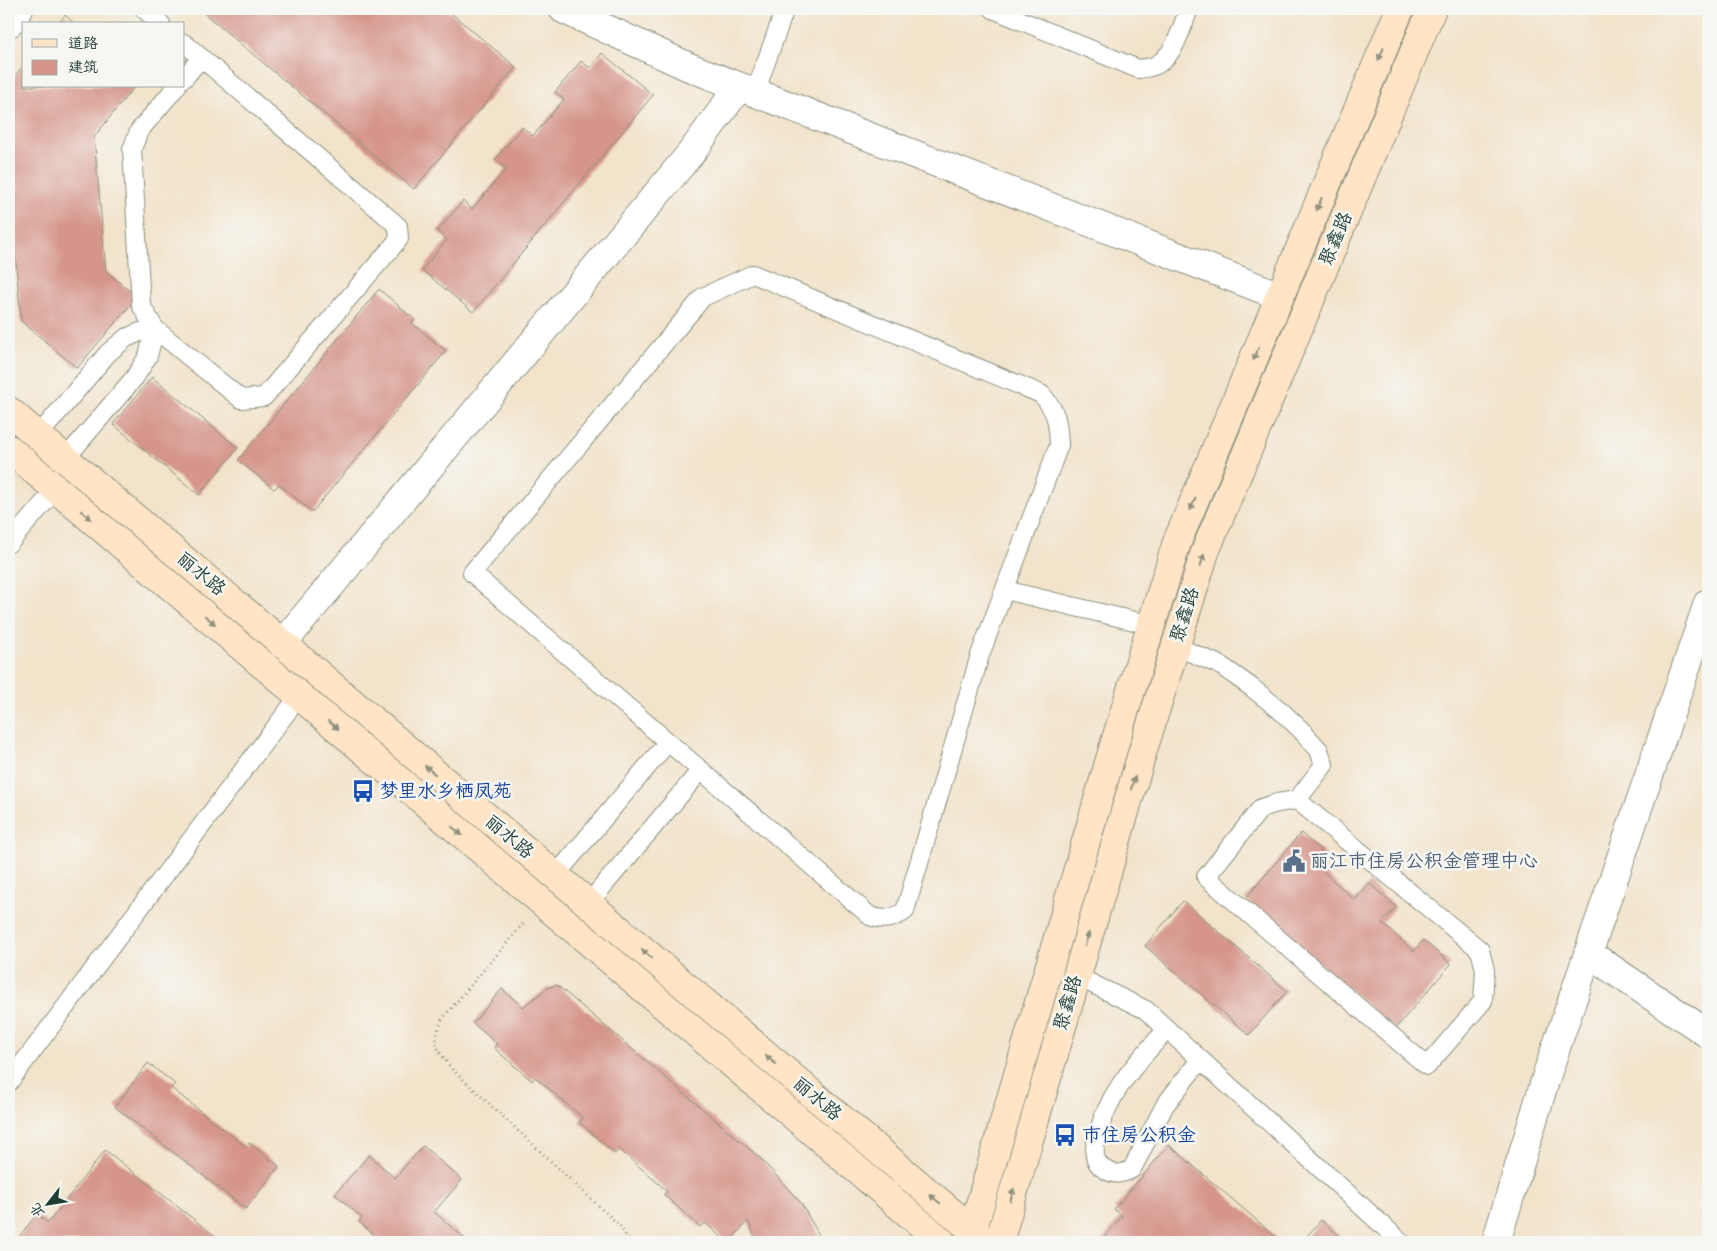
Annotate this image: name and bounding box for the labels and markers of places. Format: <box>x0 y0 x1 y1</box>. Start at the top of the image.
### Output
bus stop icon: 梦里水乡栖凤苑 <box>350 778 376 804</box>
place label: 梦里水乡栖凤苑 <box>379 779 512 804</box>
public building icon: 丽江市住房公积金管理中心 <box>1281 848 1307 874</box>
place label: 丽江市住房公积金管理中心 <box>1310 849 1538 874</box>
bus stop icon: 市住房公积金 <box>1052 1122 1078 1148</box>
place label: 市住房公积金 <box>1082 1123 1196 1148</box>

